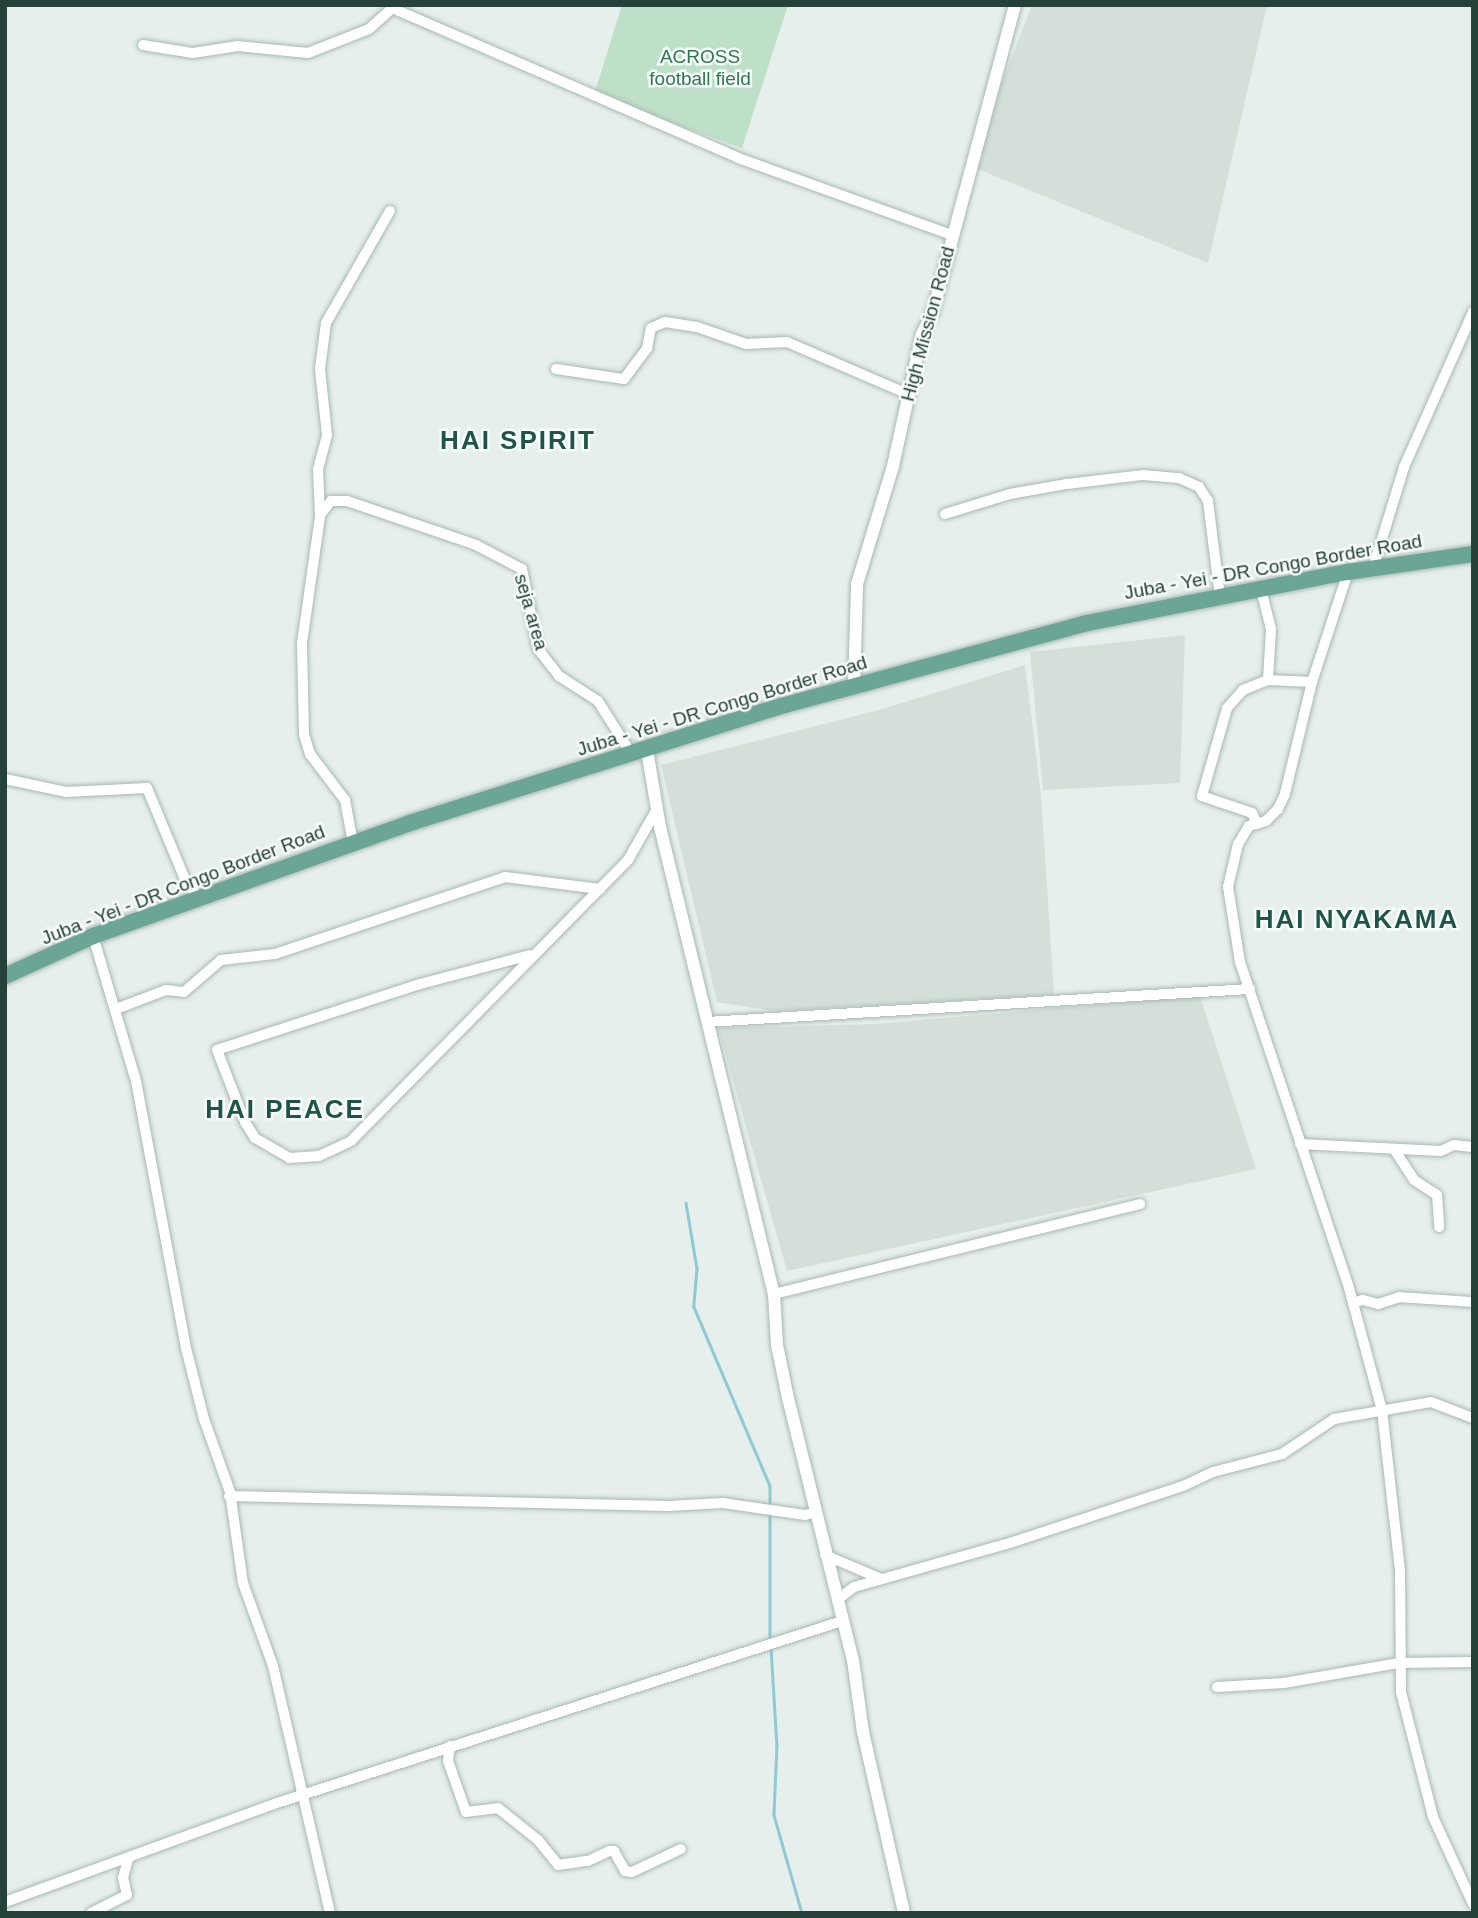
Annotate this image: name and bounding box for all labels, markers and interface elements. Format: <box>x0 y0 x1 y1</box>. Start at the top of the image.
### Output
park label: ACROSS football field <box>649 46 751 90</box>
street label: High Mission Road <box>896 244 960 404</box>
district label: HAI SPIRIT <box>441 425 595 457</box>
street label: Juba - Yei - DR Congo Border Road <box>1122 530 1424 604</box>
street label: seja area <box>509 571 553 653</box>
street label: Juba - Yei - DR Congo Border Road <box>574 651 870 761</box>
street label: Juba - Yei - DR Congo Border Road <box>38 820 328 950</box>
district label: HAI NYAKAMA <box>1256 904 1458 936</box>
district label: HAI PEACE <box>206 1094 364 1126</box>

